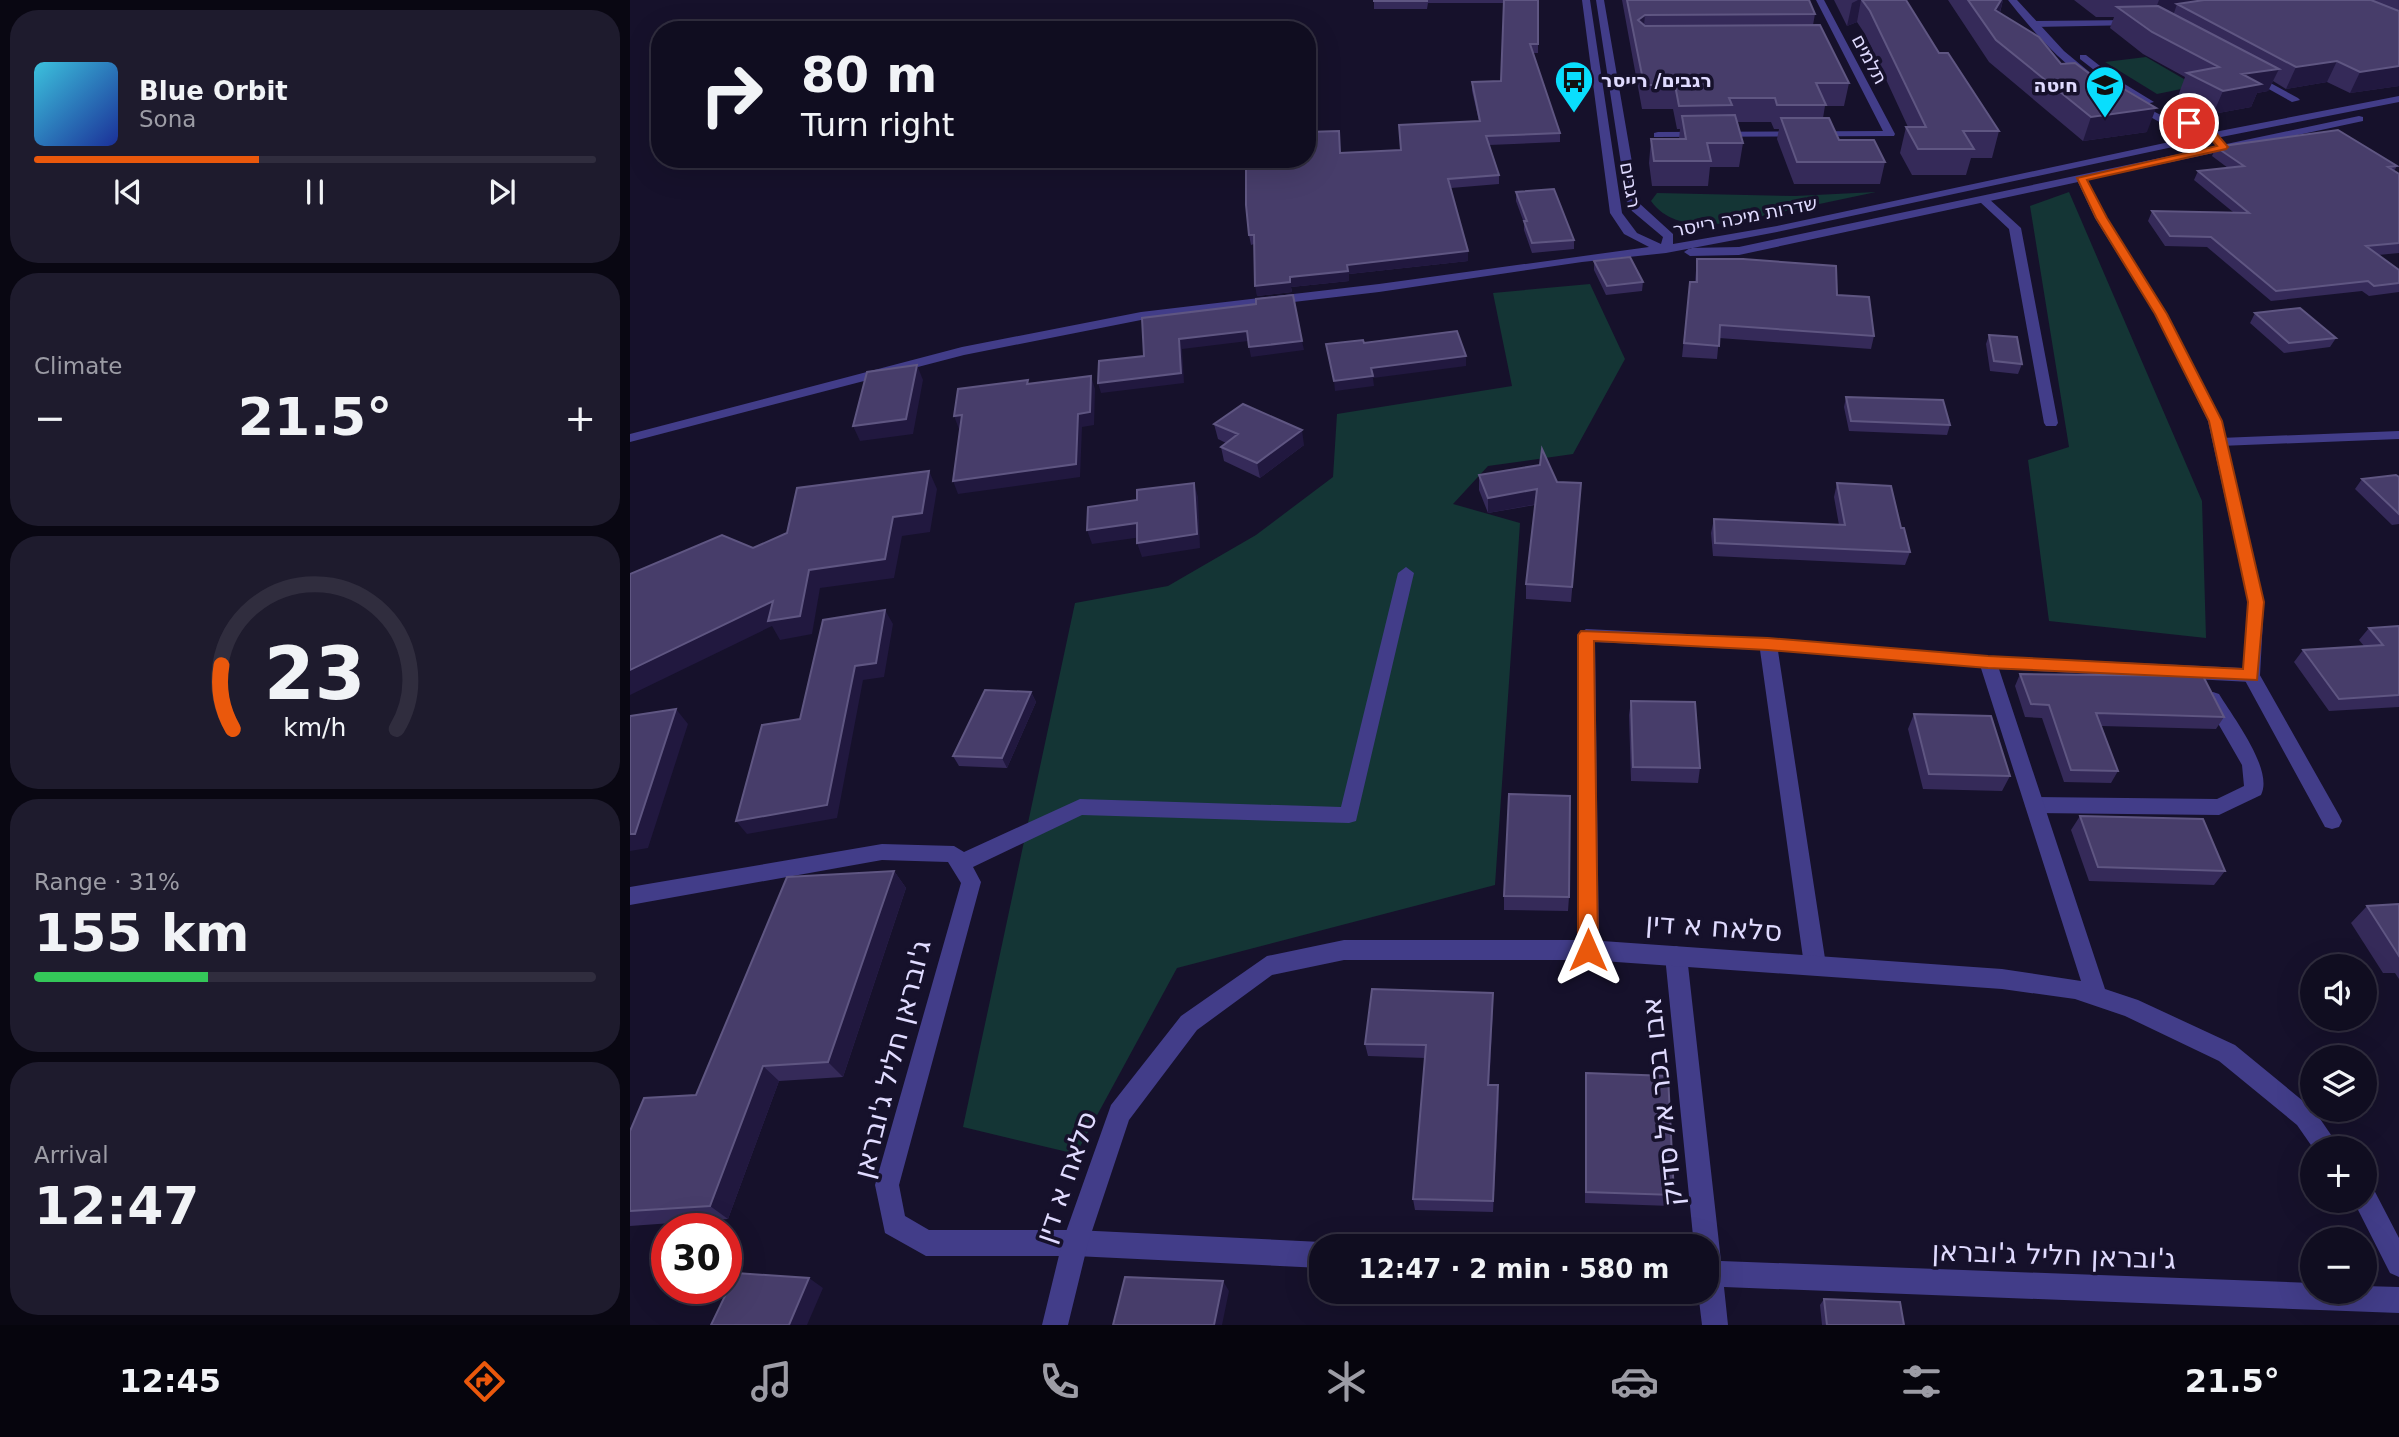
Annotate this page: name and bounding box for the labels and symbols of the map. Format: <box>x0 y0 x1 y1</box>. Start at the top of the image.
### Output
street label: תלמים <box>1848 30 1892 88</box>
bus stop icon: רגבים/ רייסר <box>1553 59 1595 114</box>
school or university icon: חיטה <box>2084 64 2126 119</box>
place label: רגבים/ רייסר <box>1601 69 1712 91</box>
place label: חיטה <box>2033 74 2078 96</box>
pin <box>2159 93 2219 153</box>
street label: רגבים <box>1616 160 1646 210</box>
street label: שדרות מיכה רייסר <box>1671 191 1819 241</box>
street label: סלאח א דין <box>1645 906 1783 948</box>
position arrow <box>1551 913 1625 987</box>
street label: ג'ובראן חליל ג'ובראן <box>846 936 938 1182</box>
street label: אבו בכר אל סדיק <box>1635 996 1689 1208</box>
street label: סלאח א דין <box>1028 1107 1104 1247</box>
speed limit sign: 30 <box>651 1213 742 1304</box>
street label: ג'ובראן חליל ג'ובראן <box>1931 1234 2177 1276</box>

